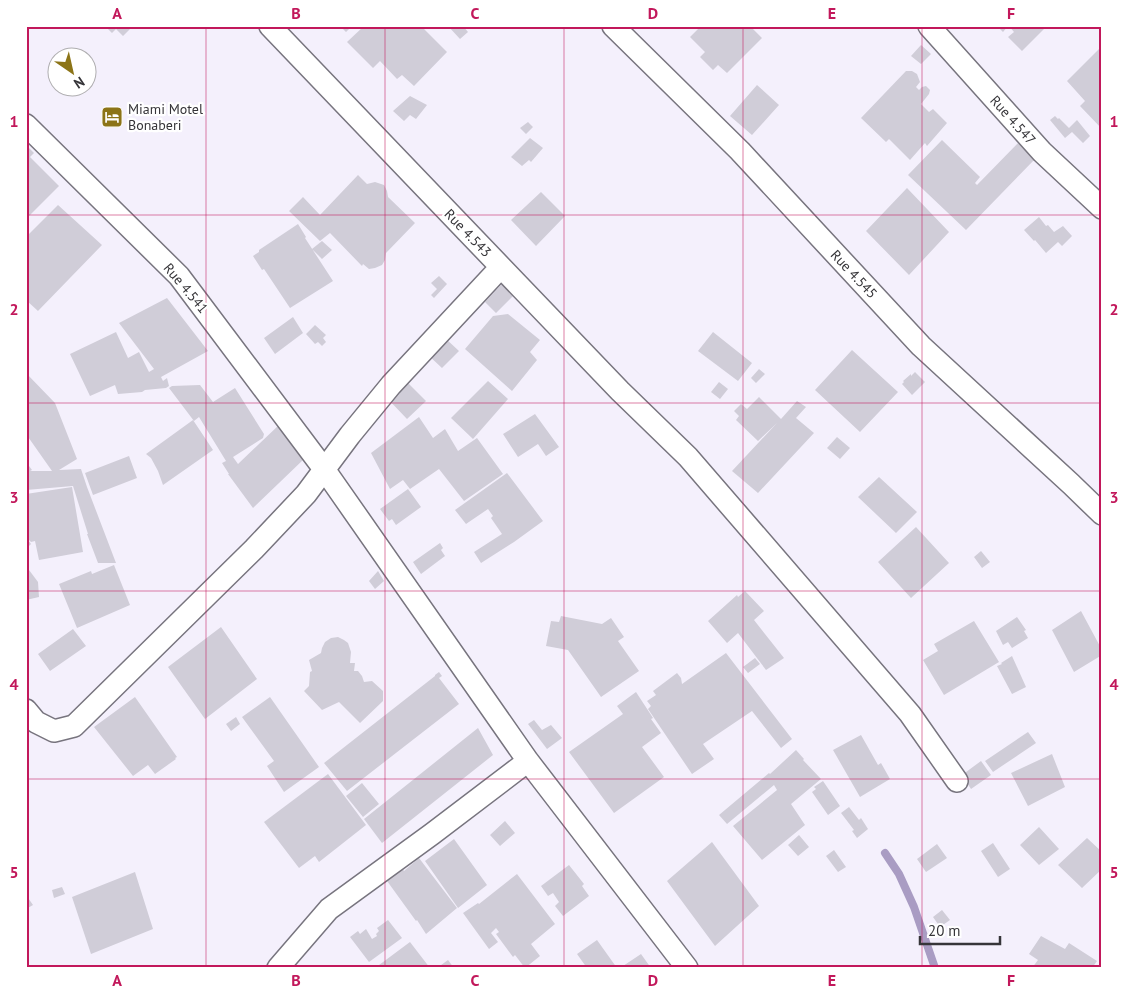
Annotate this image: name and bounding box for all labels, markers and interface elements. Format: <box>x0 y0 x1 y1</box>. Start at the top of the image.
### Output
text: A <box>112 3 122 23</box>
text: B <box>291 3 301 23</box>
text: C <box>471 3 480 23</box>
text: D <box>648 3 658 23</box>
text: E <box>828 3 836 23</box>
text: F <box>1007 3 1015 23</box>
north arrow <box>48 48 98 98</box>
text: N <box>70 73 88 93</box>
street label: Rue 4.547 <box>986 92 1040 148</box>
place label: Miami Motel Bonaberi <box>128 100 203 134</box>
hotel icon: Miami Motel Bonaberi <box>100 105 124 129</box>
text: 1 <box>9 111 19 131</box>
text: 1 <box>1109 111 1119 131</box>
street label: Rue 4.543 <box>441 205 495 261</box>
street label: Rue 4.545 <box>827 246 881 302</box>
street label: Rue 4.541 <box>160 259 212 317</box>
text: 2 <box>9 299 19 319</box>
text: 2 <box>1109 299 1119 319</box>
text: 3 <box>9 487 19 507</box>
text: 3 <box>1109 487 1119 507</box>
text: 4 <box>9 674 19 694</box>
text: 4 <box>1109 674 1119 694</box>
text: 5 <box>9 862 19 882</box>
text: 5 <box>1109 862 1119 882</box>
scale bar <box>920 914 1000 946</box>
text: 20 m <box>928 921 961 940</box>
text: A <box>112 970 122 990</box>
text: B <box>291 970 301 990</box>
text: C <box>471 970 480 990</box>
text: D <box>648 970 658 990</box>
text: E <box>828 970 836 990</box>
text: F <box>1007 970 1015 990</box>

